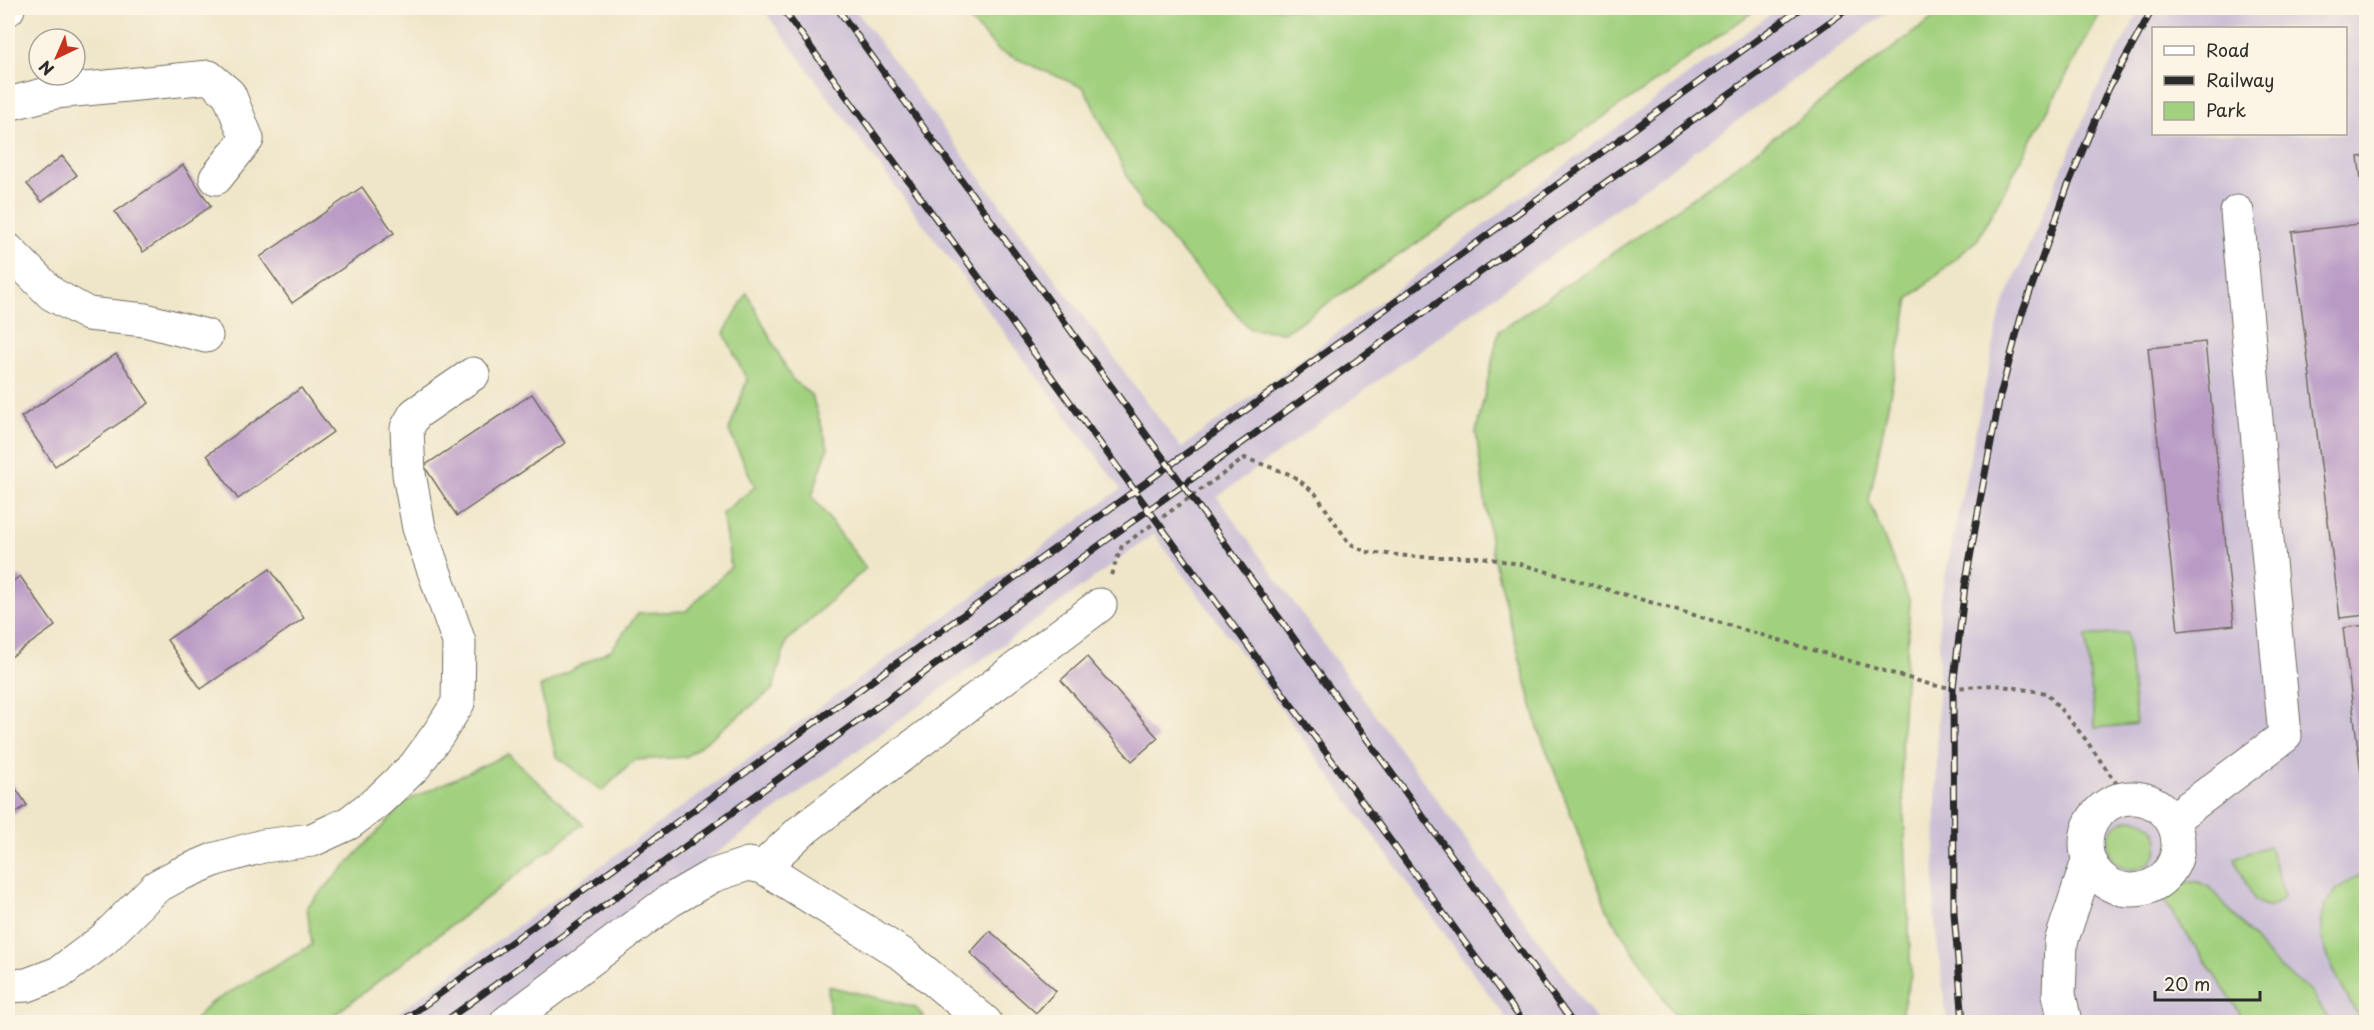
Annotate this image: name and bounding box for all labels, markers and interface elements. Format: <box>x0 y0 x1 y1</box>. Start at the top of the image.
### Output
north arrow <box>27 27 87 87</box>
legend <box>2152 27 2347 135</box>
text: Road <box>2206 36 2250 63</box>
text: N <box>33 55 59 82</box>
text: Railway <box>2206 66 2274 93</box>
text: Park <box>2206 96 2246 123</box>
scale bar <box>2155 964 2260 1002</box>
text: 20 m <box>2164 970 2210 997</box>

